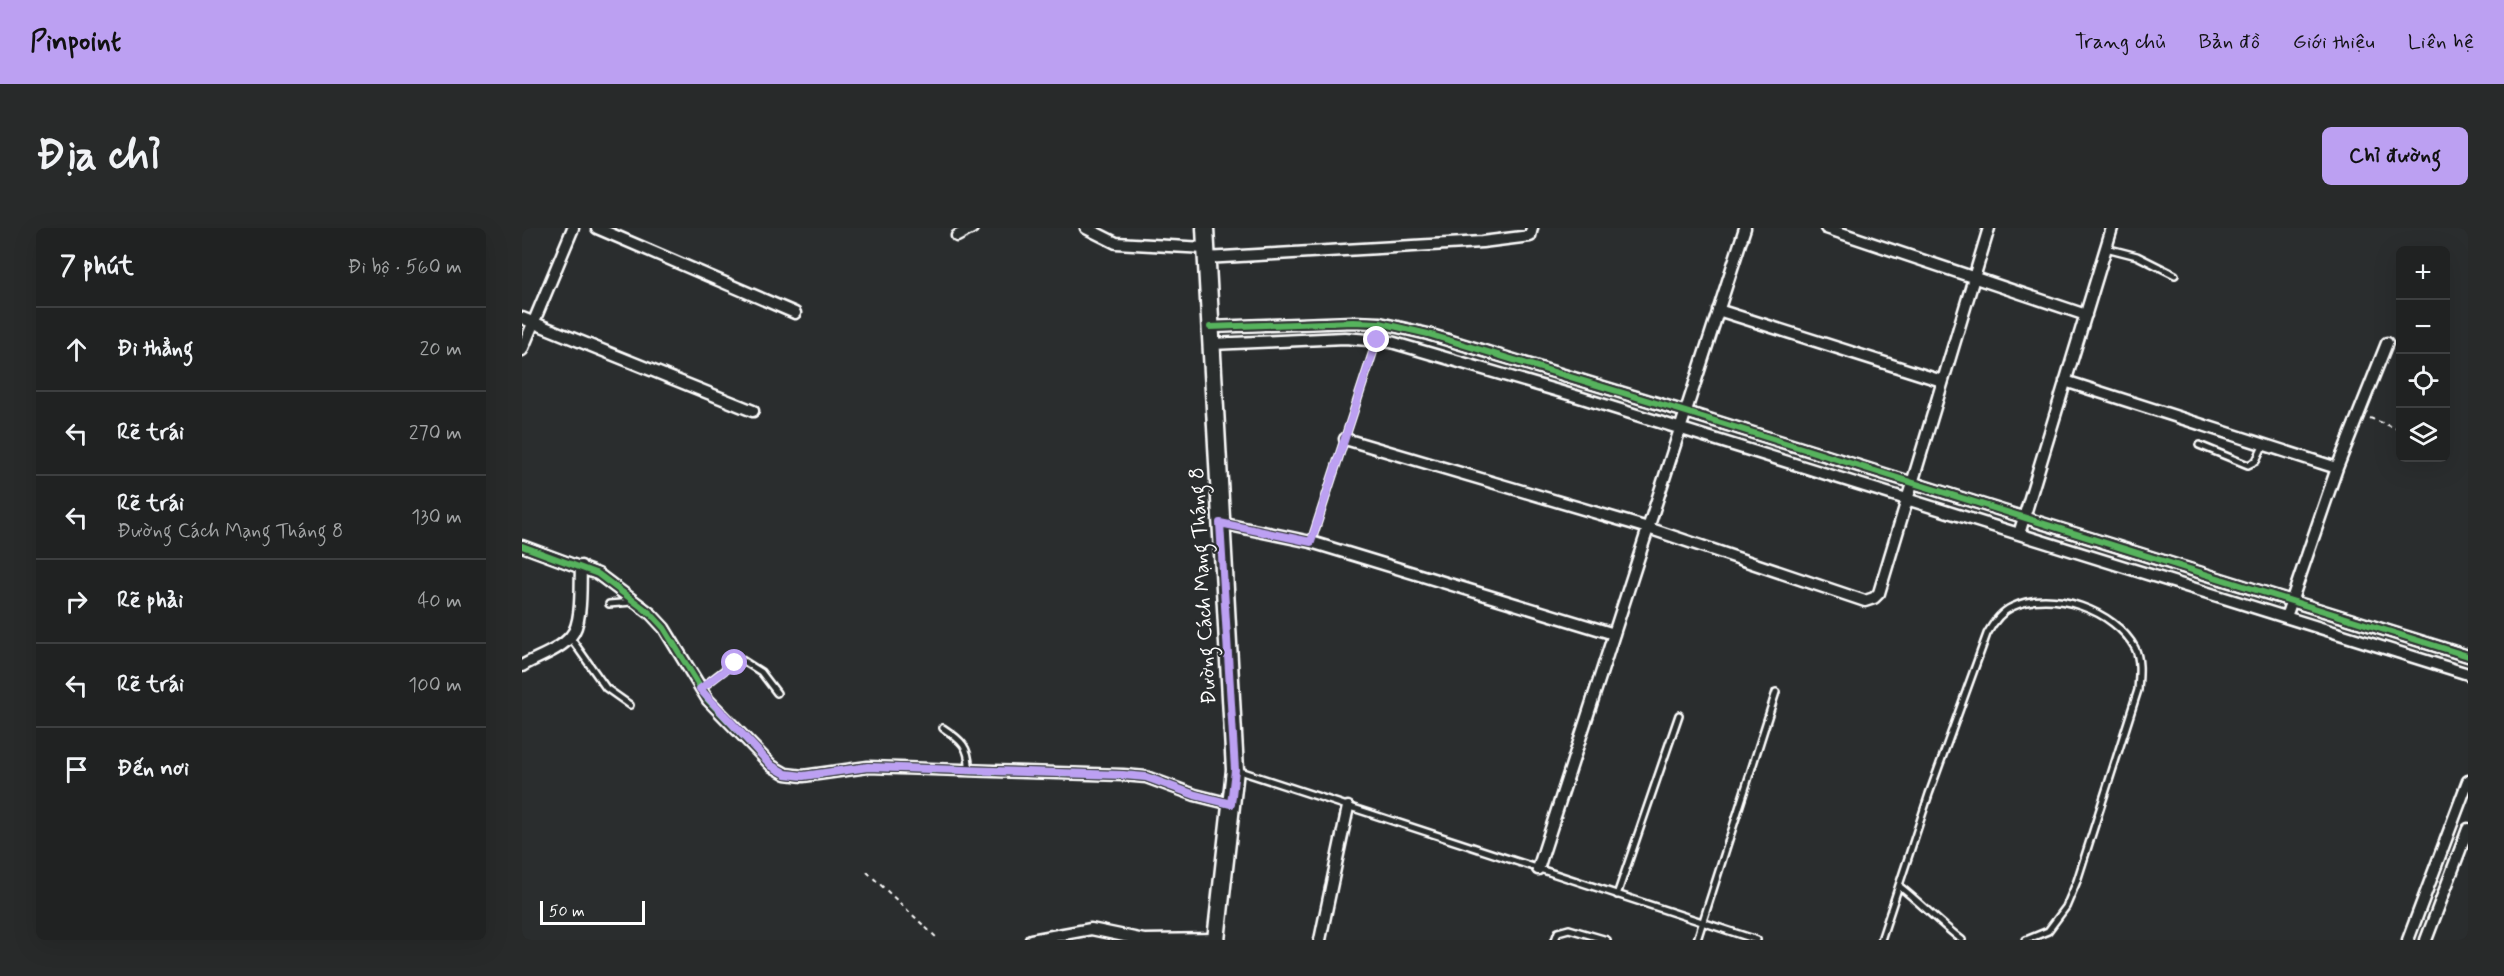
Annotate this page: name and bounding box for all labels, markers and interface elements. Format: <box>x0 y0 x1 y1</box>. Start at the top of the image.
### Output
text: Pinpoint <box>30 24 121 61</box>
text: Trang chủ <box>2075 28 2166 56</box>
text: Bản đồ <box>2199 28 2260 56</box>
text: Giới thiệu <box>2293 28 2375 56</box>
text: Liên hệ <box>2408 28 2474 56</box>
button: Chỉ đường <box>2322 127 2468 185</box>
text: Địa chỉ <box>36 129 161 184</box>
map controls <box>2396 246 2450 462</box>
button: + <box>2396 246 2450 300</box>
text: 7 phút <box>60 250 134 284</box>
text: Đi bộ · 560 m <box>348 254 462 281</box>
button: − <box>2396 300 2450 354</box>
route end <box>1363 326 1389 352</box>
icon: ahead <box>60 333 93 366</box>
text: Đi thẳng <box>117 335 193 363</box>
text: 20 m <box>419 336 462 363</box>
button: locate <box>2396 354 2450 408</box>
button: layers <box>2396 408 2450 462</box>
icon: left <box>60 417 93 450</box>
text: Rẽ trái <box>117 419 184 447</box>
text: 270 m <box>409 420 462 447</box>
street label: Đường Cách Mạng Tháng 8 <box>1183 466 1225 705</box>
text: Rẽ trái <box>117 490 184 518</box>
icon: left <box>60 501 93 534</box>
text: 130 m <box>411 504 462 531</box>
text: Đường Cách Mạng Tháng 8 <box>117 518 343 545</box>
icon: right <box>60 585 93 618</box>
text: Rẽ phải <box>117 587 183 615</box>
text: 40 m <box>418 588 462 615</box>
route start <box>721 649 747 675</box>
icon: left <box>60 669 93 702</box>
text: Rẽ trái <box>117 671 184 699</box>
text: 100 m <box>408 672 462 699</box>
icon: arrive <box>60 753 93 786</box>
text: Đến nơi <box>117 755 189 783</box>
scale bar <box>540 898 645 926</box>
text: 50 m <box>549 901 585 922</box>

